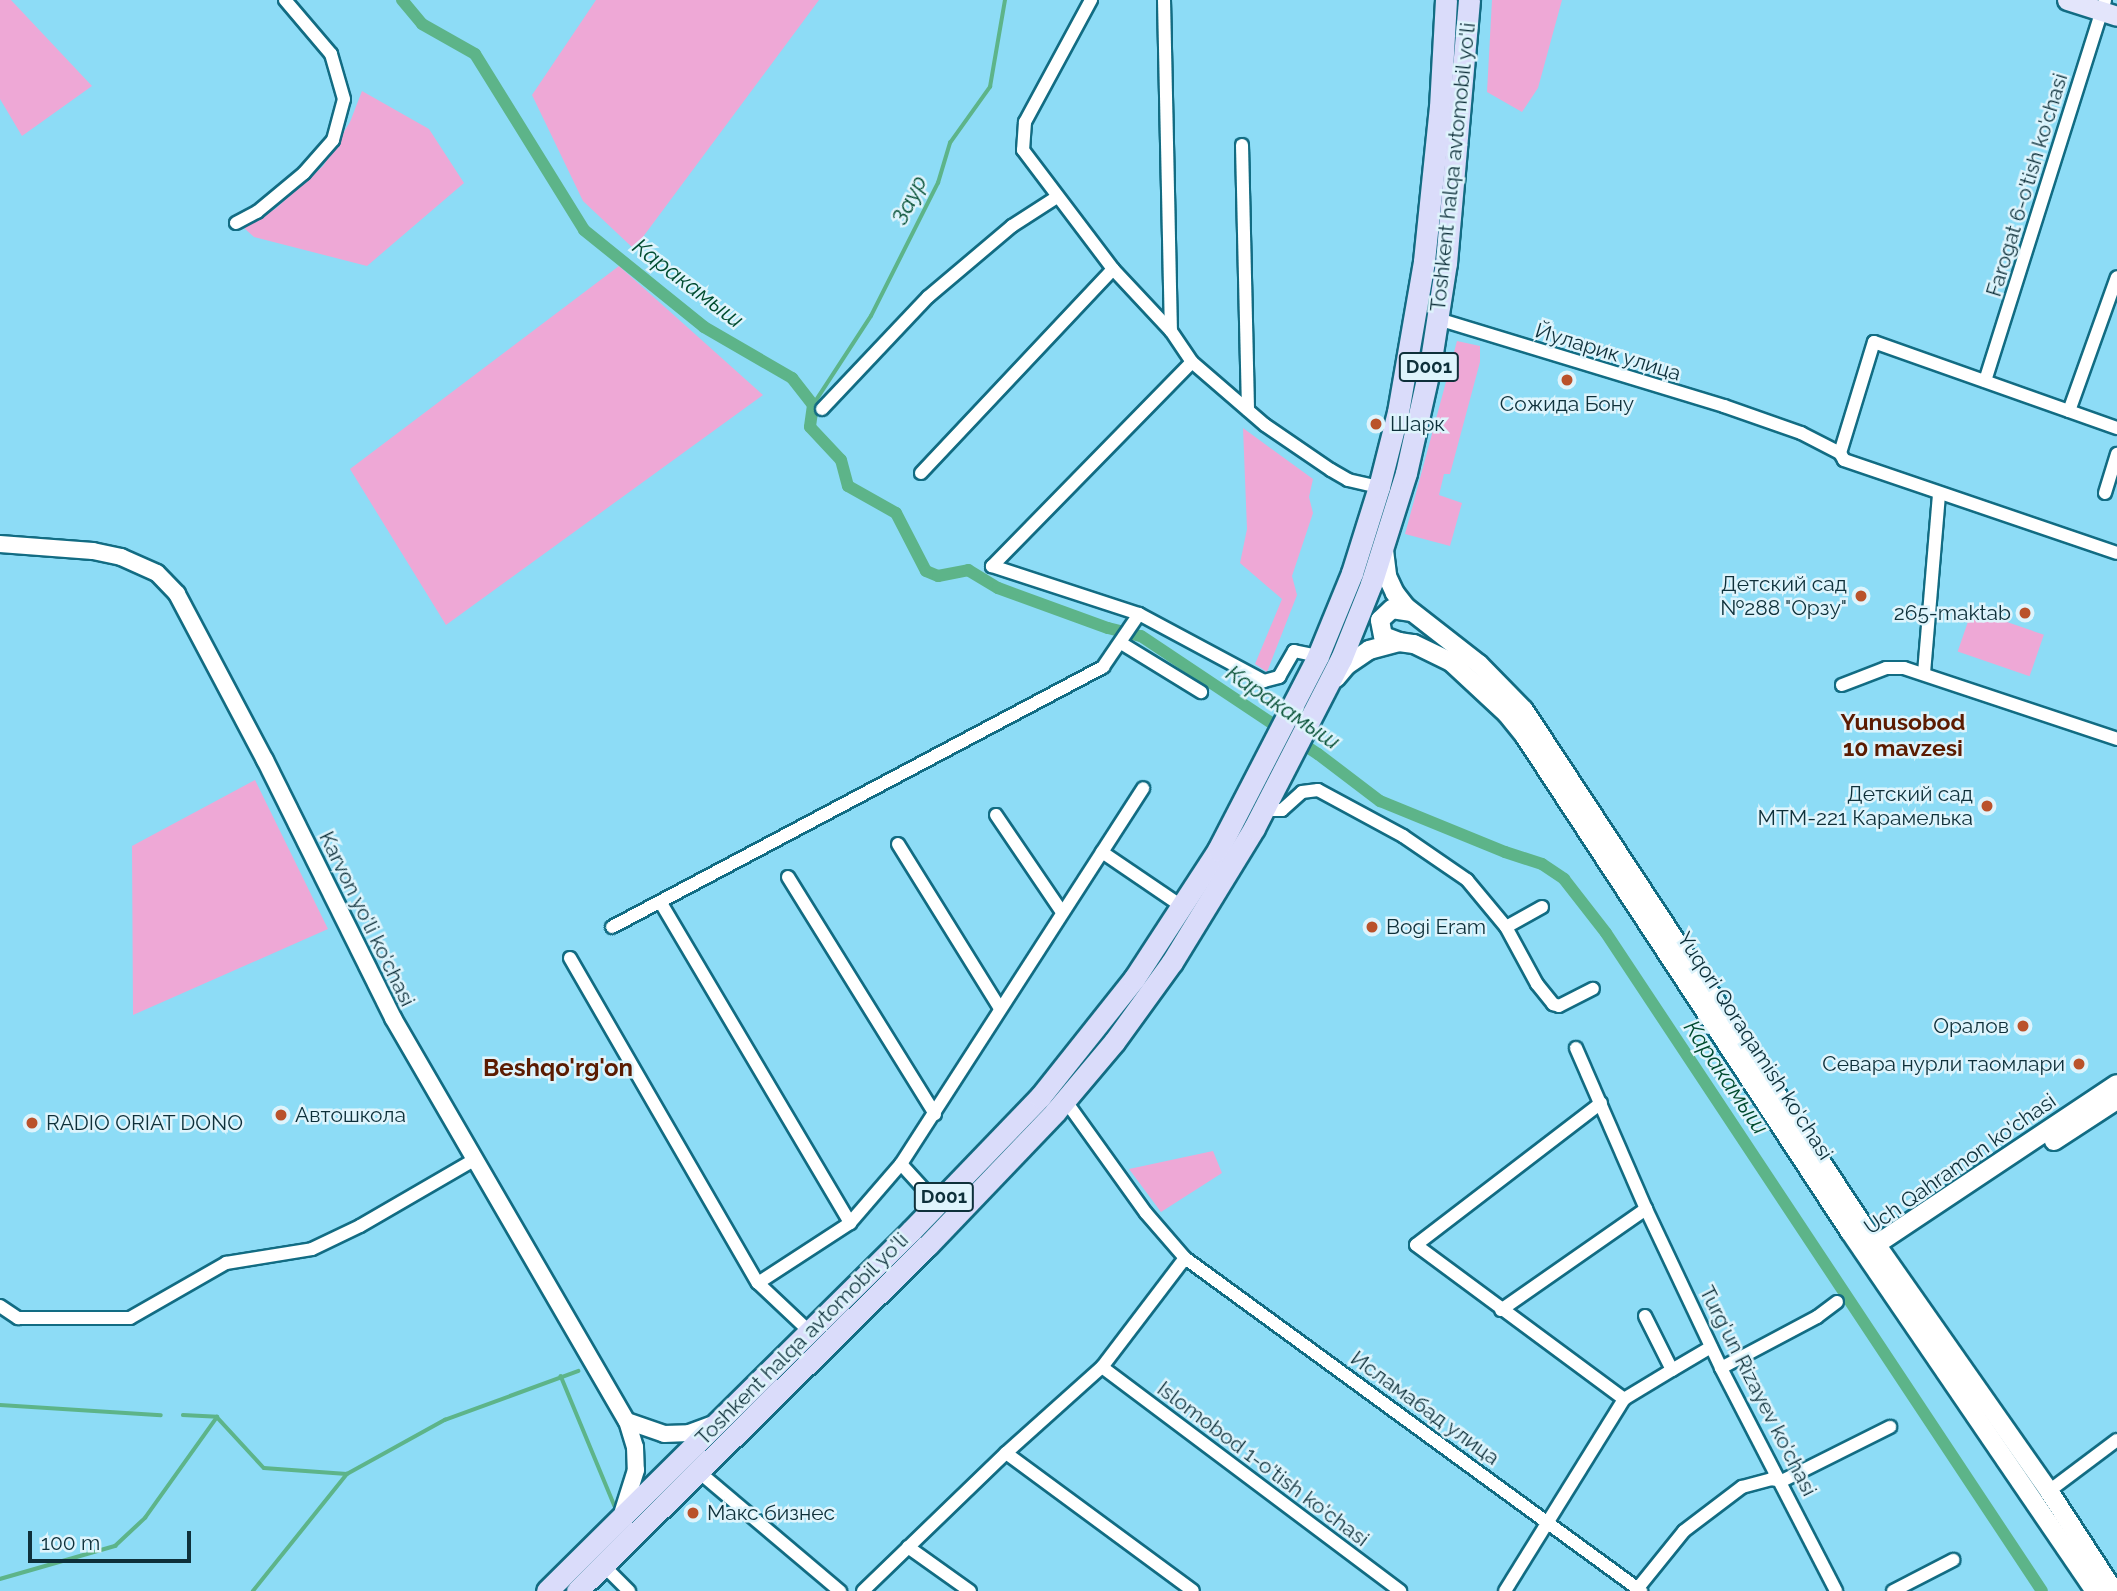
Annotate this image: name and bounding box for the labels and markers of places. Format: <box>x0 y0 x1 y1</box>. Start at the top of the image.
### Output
marker: Сожида Бону <box>1559 372 1575 388</box>
place label: Сожида Бону <box>1500 391 1634 417</box>
place label: Шарк <box>1390 411 1445 437</box>
marker: Шарк <box>1368 416 1384 432</box>
place label: Детский сад №288 "Орзу" <box>1720 571 1847 621</box>
marker: Детский сад №288 "Орзу" <box>1853 588 1869 604</box>
place label: 265-maktab <box>1894 600 2011 626</box>
marker: 265-maktab <box>2017 605 2033 621</box>
place label: Детский сад МТМ-221 Карамелька <box>1758 781 1973 831</box>
marker: Детский сад МТМ-221 Карамелька <box>1979 798 1995 814</box>
place label: Bogi Eram <box>1386 914 1486 940</box>
marker: Bogi Eram <box>1364 919 1380 935</box>
place label: Оралов <box>1933 1013 2009 1039</box>
marker: Оралов <box>2015 1018 2031 1034</box>
place label: Севара нурли таомлари <box>1822 1051 2065 1077</box>
marker: Севара нурли таомлари <box>2071 1056 2087 1072</box>
place label: Автошкола <box>295 1102 406 1128</box>
marker: Автошкола <box>273 1107 289 1123</box>
place label: RADIO ORIAT DONO <box>46 1110 244 1136</box>
marker: RADIO ORIAT DONO <box>24 1115 40 1131</box>
place label: Макс бизнес <box>707 1500 835 1526</box>
marker: Макс бизнес <box>685 1505 701 1521</box>

